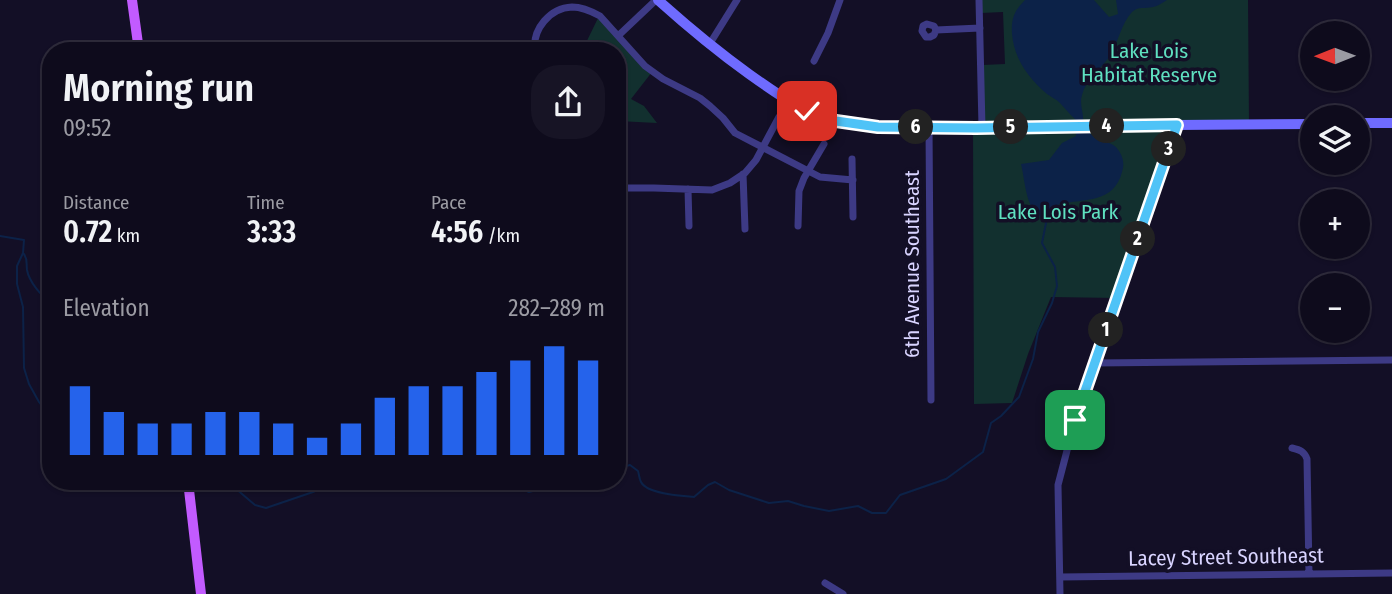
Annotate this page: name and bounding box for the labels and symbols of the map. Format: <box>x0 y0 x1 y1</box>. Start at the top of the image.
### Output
north arrow <box>1300 21 1370 91</box>
park label: Lake Lois Habitat Reserve <box>1081 38 1217 88</box>
pin <box>777 81 837 141</box>
pin: 4 <box>1090 108 1124 144</box>
pin: 6 <box>898 110 934 144</box>
pin: 5 <box>993 110 1028 144</box>
pin: 3 <box>1152 132 1186 166</box>
street label: 6th Avenue Southeast <box>899 170 925 358</box>
park label: Lake Lois Park <box>998 199 1119 225</box>
pin: 2 <box>1120 222 1156 256</box>
pin: 1 <box>1088 312 1124 348</box>
pin <box>1045 390 1105 450</box>
street label: Lacey Street Southeast <box>1128 542 1324 572</box>

